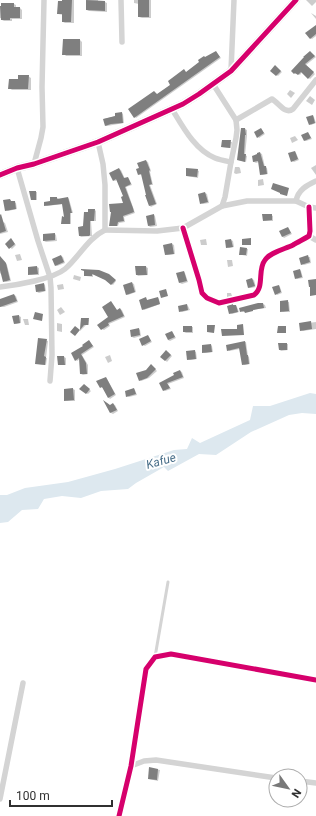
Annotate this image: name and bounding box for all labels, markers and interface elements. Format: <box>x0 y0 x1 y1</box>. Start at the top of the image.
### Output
water label: Kafue <box>145 450 177 472</box>
north arrow <box>268 768 308 808</box>
scale bar <box>10 782 112 808</box>
text: N <box>288 786 304 800</box>
text: 100 m <box>16 789 50 803</box>

